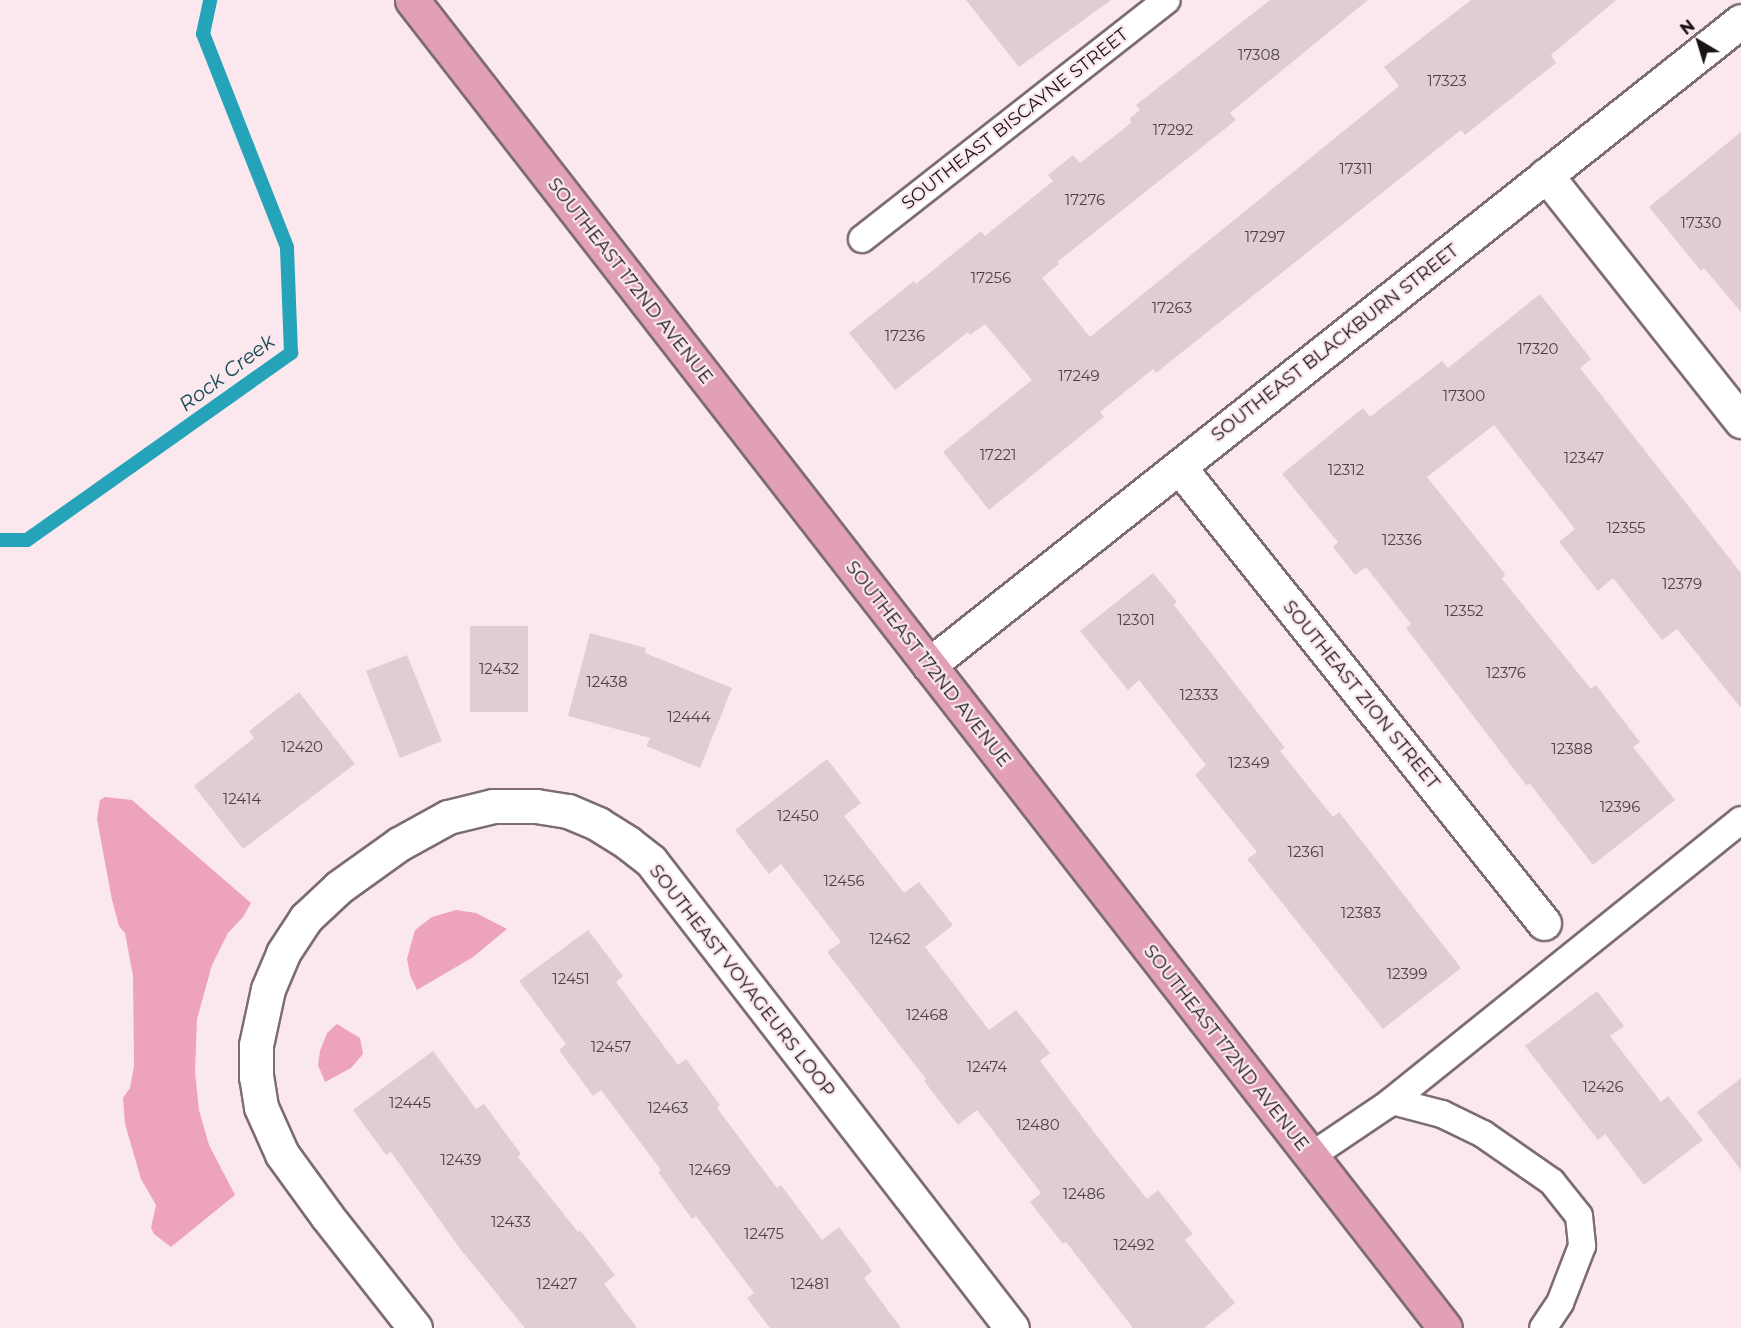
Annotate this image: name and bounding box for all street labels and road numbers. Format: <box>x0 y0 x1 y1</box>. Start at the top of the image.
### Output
street label: SOUTHEAST BISCAYNE STREET <box>897 24 1133 214</box>
street label: SOUTHEAST 172ND AVENUE <box>543 174 717 388</box>
street label: SOUTHEAST BLACKBURN STREET <box>1207 240 1463 446</box>
street label: SOUTHEAST 172ND AVENUE <box>841 557 1015 771</box>
street label: SOUTHEAST ZION STREET <box>1278 596 1444 794</box>
street label: SOUTHEAST VOYAGEURS LOOP <box>645 861 839 1101</box>
street label: SOUTHEAST 172ND AVENUE <box>1139 941 1313 1155</box>

